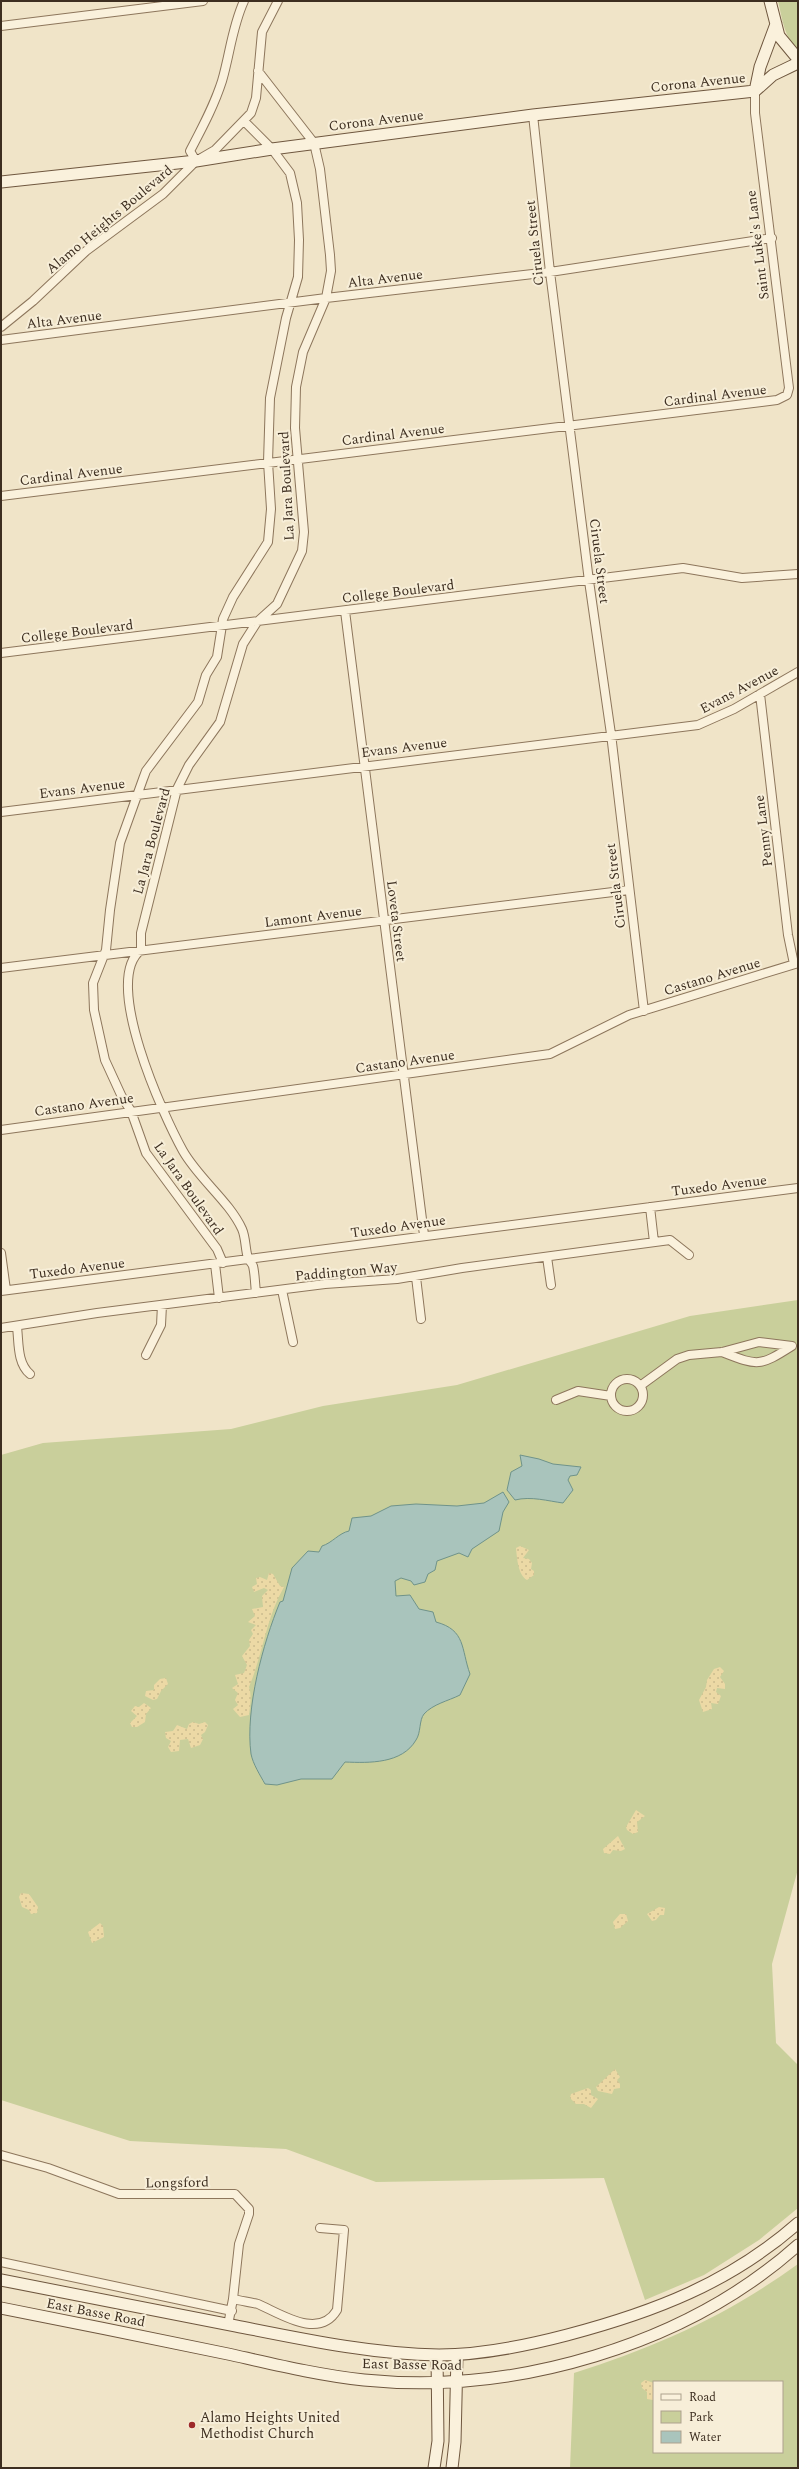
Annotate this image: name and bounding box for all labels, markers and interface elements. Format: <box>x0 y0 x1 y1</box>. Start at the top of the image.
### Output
street label: Corona Avenue <box>649 67 747 98</box>
street label: Corona Avenue <box>327 104 425 137</box>
street label: Alamo Heights Boulevard <box>41 160 177 279</box>
street label: Saint Luke's Lane <box>740 189 775 301</box>
street label: Ciruela Street <box>520 199 549 287</box>
street label: Alta Avenue <box>346 263 424 294</box>
street label: Alta Avenue <box>25 304 103 335</box>
street label: Cardinal Avenue <box>662 379 768 412</box>
street label: Cardinal Avenue <box>340 418 446 451</box>
street label: La Jara Boulevard <box>273 430 300 541</box>
street label: Cardinal Avenue <box>18 458 124 491</box>
street label: Ciruela Street <box>584 517 615 605</box>
street label: College Boulevard <box>341 574 456 609</box>
street label: College Boulevard <box>20 614 135 649</box>
street label: Evans Avenue <box>696 660 783 719</box>
street label: Evans Avenue <box>360 732 449 763</box>
street label: Evans Avenue <box>38 773 127 804</box>
street label: La Jara Boulevard <box>127 785 176 897</box>
street label: Penny Lane <box>749 793 778 868</box>
street label: Ciruela Street <box>600 842 631 930</box>
street label: Loveta Street <box>381 879 412 963</box>
street label: Lamont Avenue <box>263 900 363 933</box>
street label: Castano Avenue <box>661 952 763 1001</box>
street label: Castano Avenue <box>354 1044 456 1079</box>
street label: Castano Avenue <box>33 1087 135 1122</box>
street label: La Jara Boulevard <box>149 1137 229 1239</box>
street label: Tuxedo Avenue <box>670 1169 768 1202</box>
street label: Tuxedo Avenue <box>349 1209 447 1244</box>
street label: Tuxedo Avenue <box>28 1252 126 1285</box>
street label: Paddington Way <box>294 1256 399 1286</box>
street label: Longsford <box>145 2171 209 2194</box>
street label: East Basse Road <box>45 2293 147 2332</box>
street label: East Basse Road <box>362 2353 462 2376</box>
legend <box>653 2381 783 2453</box>
text: Road <box>689 2388 716 2407</box>
place label: Alamo Heights United Methodist Church <box>200 2407 340 2444</box>
text: Park <box>689 2408 714 2427</box>
marker: Alamo Heights United Methodist Church <box>187 2420 197 2430</box>
text: Water <box>689 2428 721 2447</box>

